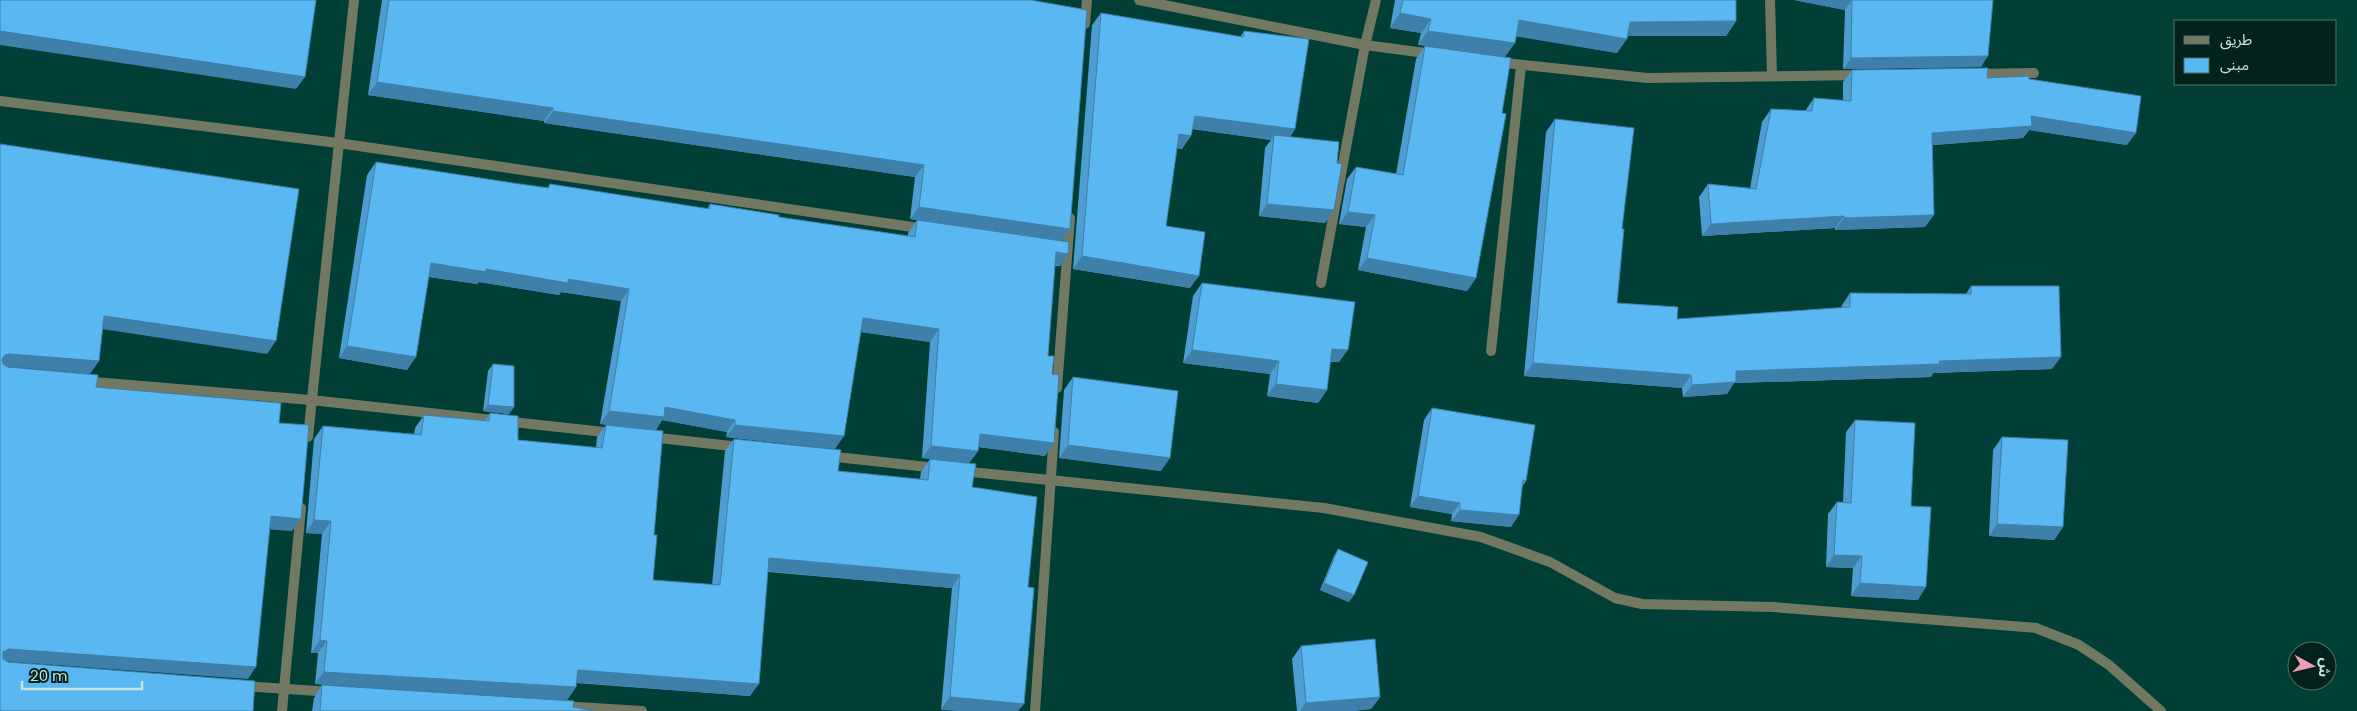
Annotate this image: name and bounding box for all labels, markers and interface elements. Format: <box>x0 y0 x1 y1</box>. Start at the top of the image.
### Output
legend <box>2174 20 2337 85</box>
text: طريق <box>2220 29 2252 50</box>
text: مبنى <box>2220 54 2249 75</box>
north arrow <box>2287 641 2337 691</box>
text: ش <box>2314 657 2336 679</box>
scale bar <box>22 658 142 690</box>
text: 20 m <box>30 665 68 686</box>

